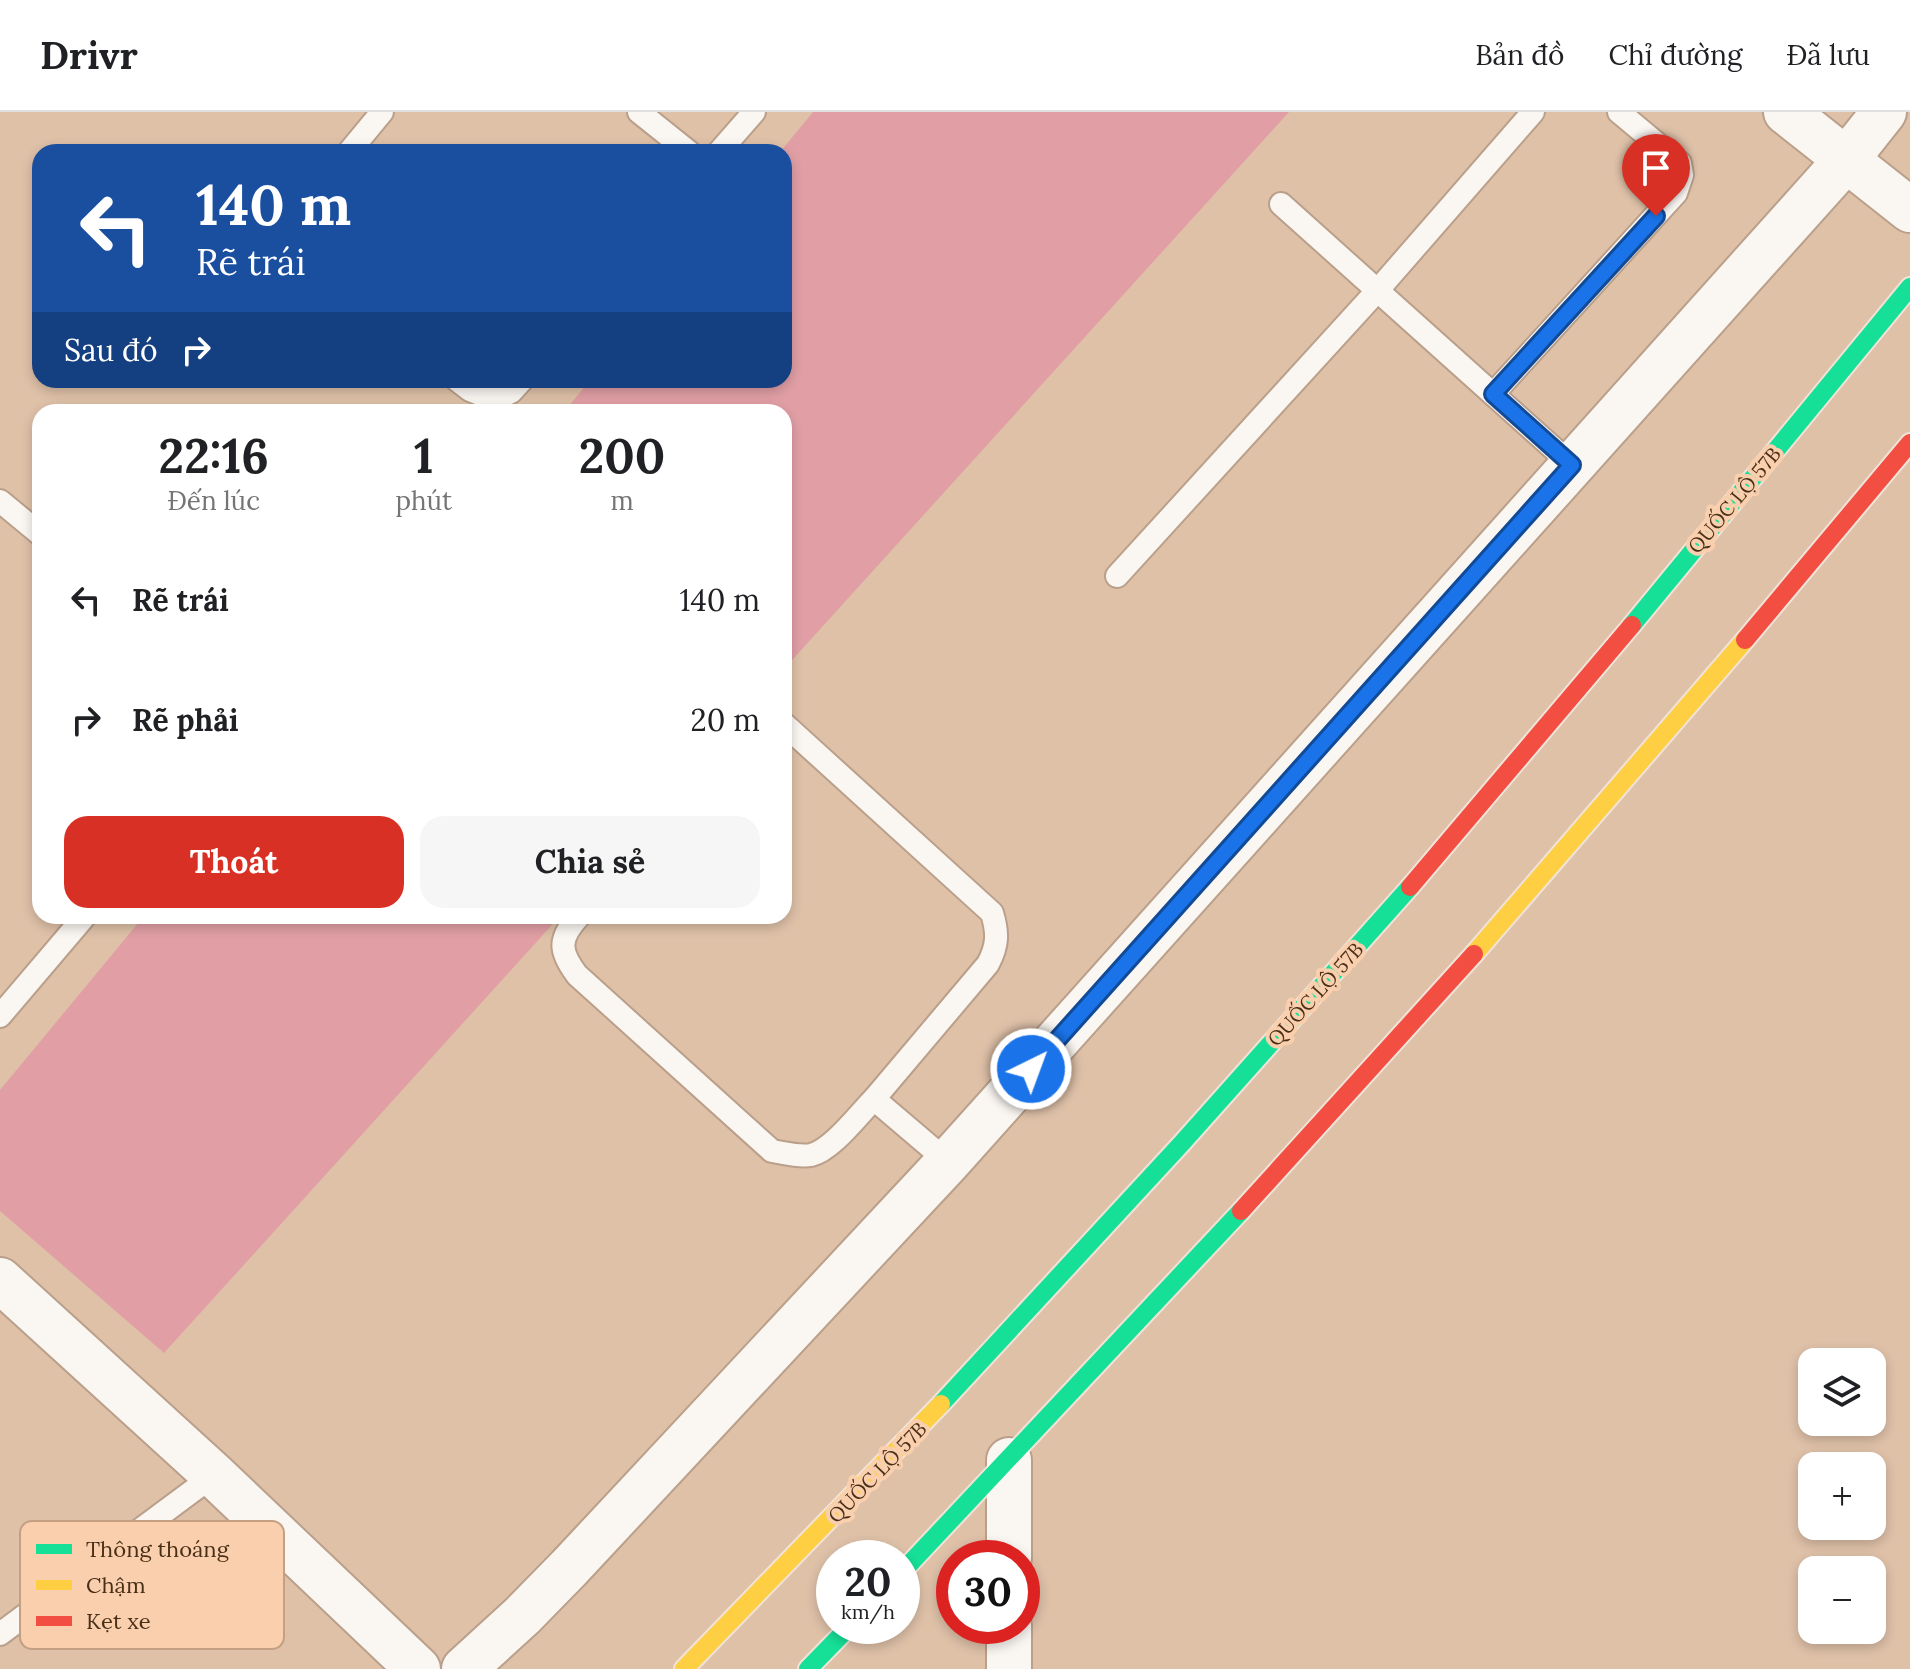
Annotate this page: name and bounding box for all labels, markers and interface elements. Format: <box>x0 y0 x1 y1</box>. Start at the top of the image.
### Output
text: Drivr <box>40 31 138 79</box>
text: Bản đồ <box>1475 37 1565 73</box>
text: Chỉ đường <box>1609 37 1742 73</box>
text: Đã lưu <box>1786 37 1870 73</box>
pin <box>1622 134 1690 216</box>
icon: arrive <box>1634 146 1678 190</box>
text: 140 m <box>196 169 351 240</box>
icon: left <box>64 176 168 280</box>
text: Rẽ trái <box>196 239 306 285</box>
icon: right <box>174 328 218 372</box>
text: Sau đó <box>64 331 158 369</box>
text: 22:16 <box>159 425 269 486</box>
text: 1 <box>414 425 434 486</box>
text: 200 <box>579 425 665 486</box>
street label: QUỐC LỘ 57B <box>1682 442 1786 558</box>
text: Đến lúc <box>167 484 260 517</box>
text: phút <box>395 484 452 517</box>
text: m <box>610 484 634 517</box>
icon: left <box>64 578 108 622</box>
text: Rẽ trái <box>132 581 229 619</box>
text: 140 m <box>679 581 760 619</box>
icon: right <box>64 698 108 742</box>
text: Rẽ phải <box>132 701 239 739</box>
text: 20 m <box>691 701 760 739</box>
button: Thoát <box>64 816 404 908</box>
button: Chia sẻ <box>420 816 760 908</box>
street label: QUỐC LỘ 57B <box>1262 937 1368 1051</box>
position arrow <box>989 1027 1073 1111</box>
map controls <box>1798 1348 1886 1644</box>
button: layers <box>1798 1348 1886 1436</box>
street label: QUỐC LỘ 57B <box>822 1416 932 1528</box>
button: + <box>1798 1452 1886 1540</box>
legend <box>20 1521 284 1649</box>
text: Thông thoáng <box>86 1535 230 1563</box>
speed limit sign: 30 <box>936 1540 1040 1644</box>
text: 20 <box>845 1556 891 1607</box>
button: − <box>1798 1556 1886 1644</box>
text: Chậm <box>86 1571 146 1599</box>
text: km/h <box>841 1599 895 1624</box>
text: Kẹt xe <box>86 1607 151 1635</box>

